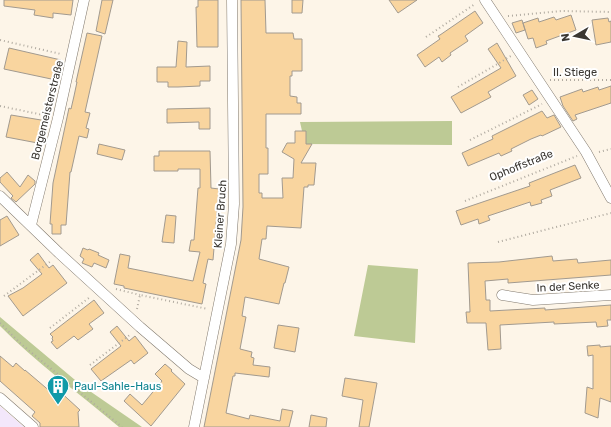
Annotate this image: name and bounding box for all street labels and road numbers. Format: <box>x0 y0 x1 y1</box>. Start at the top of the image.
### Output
street label: Borgemeisterstraße <box>29 59 66 161</box>
street label: II. Stiege <box>553 66 597 79</box>
street label: Ophoffstraße <box>488 147 555 184</box>
street label: Kleiner Bruch <box>212 179 229 249</box>
street label: In der Senke <box>536 278 600 295</box>

